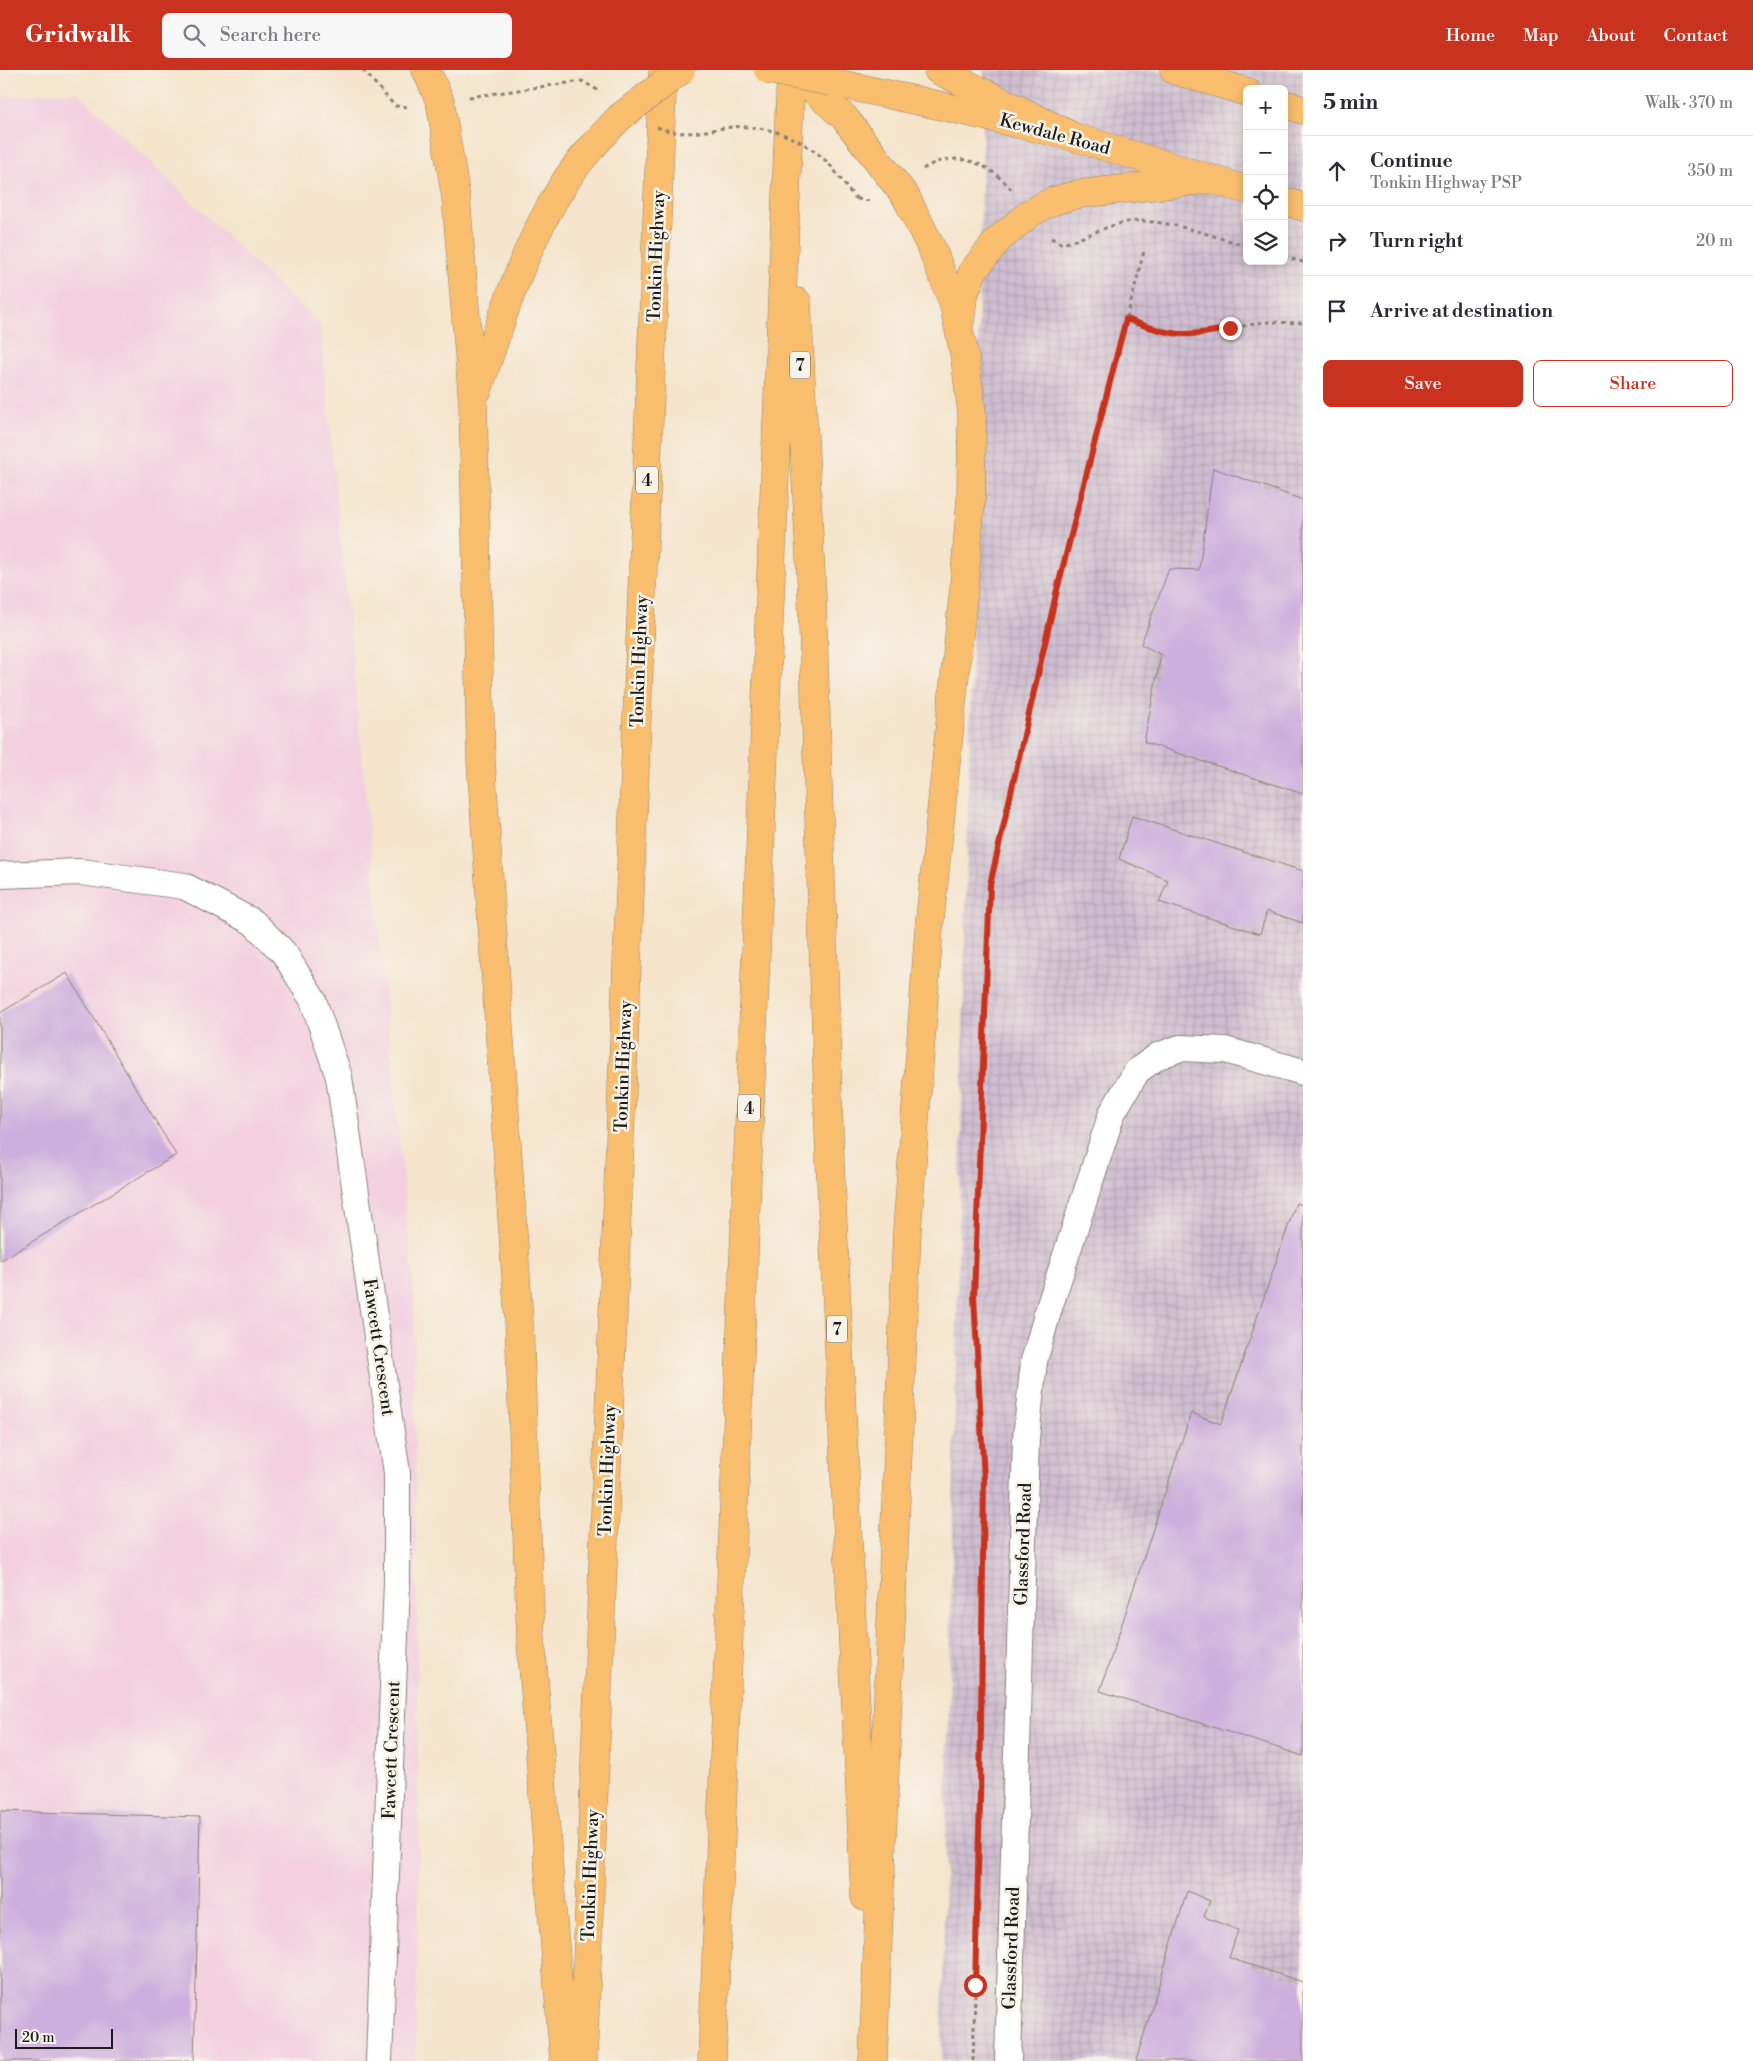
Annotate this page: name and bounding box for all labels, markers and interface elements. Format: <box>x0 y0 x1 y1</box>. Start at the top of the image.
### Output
search box <box>162 13 512 58</box>
text: Gridwalk <box>25 20 132 50</box>
icon: search <box>180 21 208 49</box>
text: Search here <box>220 23 321 47</box>
text: Home <box>1446 24 1495 47</box>
text: Map <box>1523 24 1559 47</box>
text: About <box>1587 24 1636 47</box>
text: Contact <box>1664 24 1728 47</box>
map controls <box>1243 85 1288 265</box>
button: + <box>1243 85 1288 130</box>
text: 5 min <box>1323 90 1378 116</box>
text: Walk · 370 m <box>1645 93 1733 113</box>
street label: Kewdale Road <box>997 109 1114 161</box>
button: − <box>1243 130 1288 175</box>
text: Continue <box>1370 149 1453 173</box>
icon: ahead <box>1323 157 1351 185</box>
text: 350 m <box>1687 161 1733 181</box>
text: Tonkin Highway PSP <box>1370 173 1522 193</box>
button: locate <box>1243 175 1288 220</box>
street label: Tonkin Highway <box>643 189 670 322</box>
button: layers <box>1243 220 1288 265</box>
icon: right <box>1323 227 1351 255</box>
text: Turn right <box>1370 229 1463 253</box>
text: 20 m <box>1696 231 1733 251</box>
icon: arrive <box>1323 297 1351 325</box>
text: Arrive at destination <box>1370 299 1553 323</box>
route end <box>1219 317 1242 340</box>
road number: 7 <box>790 352 810 378</box>
button: Save <box>1323 360 1523 407</box>
button: Share <box>1533 360 1733 407</box>
road number: 4 <box>636 466 658 494</box>
street label: Tonkin Highway <box>626 594 653 727</box>
street label: Tonkin Highway <box>610 999 637 1132</box>
road number: 4 <box>738 1094 760 1122</box>
street label: Fawcett Crescent <box>357 1277 400 1418</box>
road number: 7 <box>827 1316 847 1342</box>
street label: Tonkin Highway <box>594 1403 621 1536</box>
street label: Glassford Road <box>1010 1481 1037 1606</box>
street label: Fawcett Crescent <box>378 1680 405 1820</box>
street label: Tonkin Highway <box>577 1808 604 1941</box>
street label: Glassford Road <box>998 1885 1025 2010</box>
route start <box>964 1974 987 1997</box>
scale bar <box>15 2026 112 2049</box>
text: 20 m <box>22 2029 54 2047</box>

